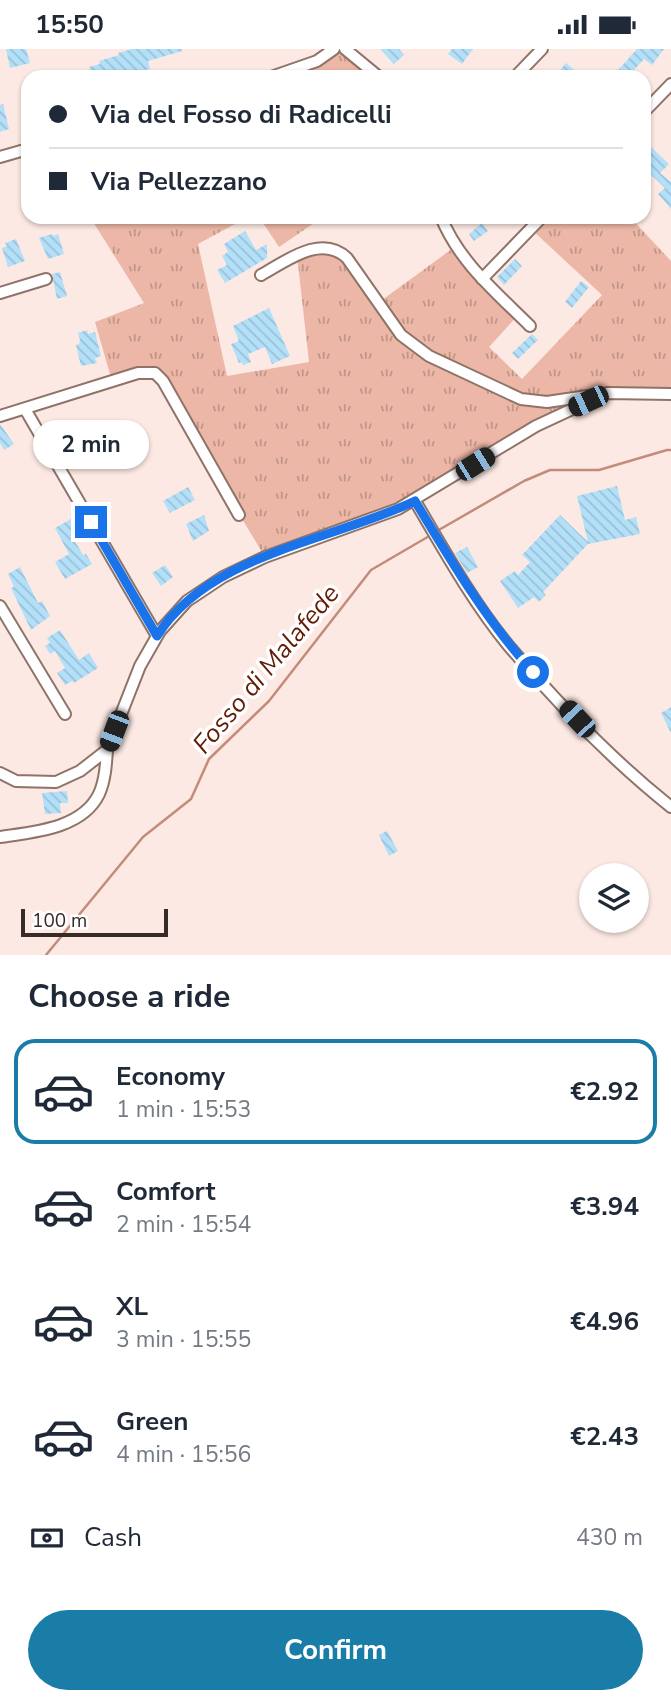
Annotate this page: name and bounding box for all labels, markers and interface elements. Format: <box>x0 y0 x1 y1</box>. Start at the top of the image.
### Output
text: 15:50 <box>35 7 104 42</box>
text: Via del Fosso di Radicelli <box>91 97 392 132</box>
text: Via Pellezzano <box>91 164 267 199</box>
car <box>565 383 612 419</box>
callout: 2 min <box>33 421 149 469</box>
text: 2 min <box>61 429 121 460</box>
car <box>452 444 499 484</box>
route end <box>75 506 107 538</box>
water label: Fosso di Malafede <box>185 577 347 761</box>
route start <box>517 656 549 688</box>
car <box>555 696 600 742</box>
car <box>97 708 132 754</box>
map controls <box>579 863 649 933</box>
button: layers <box>579 863 649 933</box>
scale bar <box>21 906 168 938</box>
text: 100 m <box>32 908 87 934</box>
text: Choose a ride <box>28 975 230 1018</box>
text: Economy <box>116 1059 225 1094</box>
icon: car <box>32 1060 95 1123</box>
text: €2.92 <box>570 1074 639 1109</box>
text: 1 min · 15:53 <box>116 1094 251 1125</box>
text: Comfort <box>116 1174 216 1209</box>
icon: car <box>32 1175 95 1238</box>
text: €3.94 <box>570 1189 639 1224</box>
text: 2 min · 15:54 <box>116 1209 251 1240</box>
text: XL <box>116 1289 148 1324</box>
icon: car <box>32 1290 95 1353</box>
text: €4.96 <box>570 1304 639 1339</box>
text: 3 min · 15:55 <box>116 1324 251 1355</box>
text: Green <box>116 1404 189 1439</box>
icon: car <box>32 1405 95 1468</box>
text: €2.43 <box>570 1419 639 1454</box>
text: 4 min · 15:56 <box>116 1439 251 1470</box>
icon: cash <box>28 1519 66 1557</box>
text: Cash <box>84 1520 142 1555</box>
text: 430 m <box>576 1522 643 1553</box>
button: Confirm <box>28 1610 643 1690</box>

